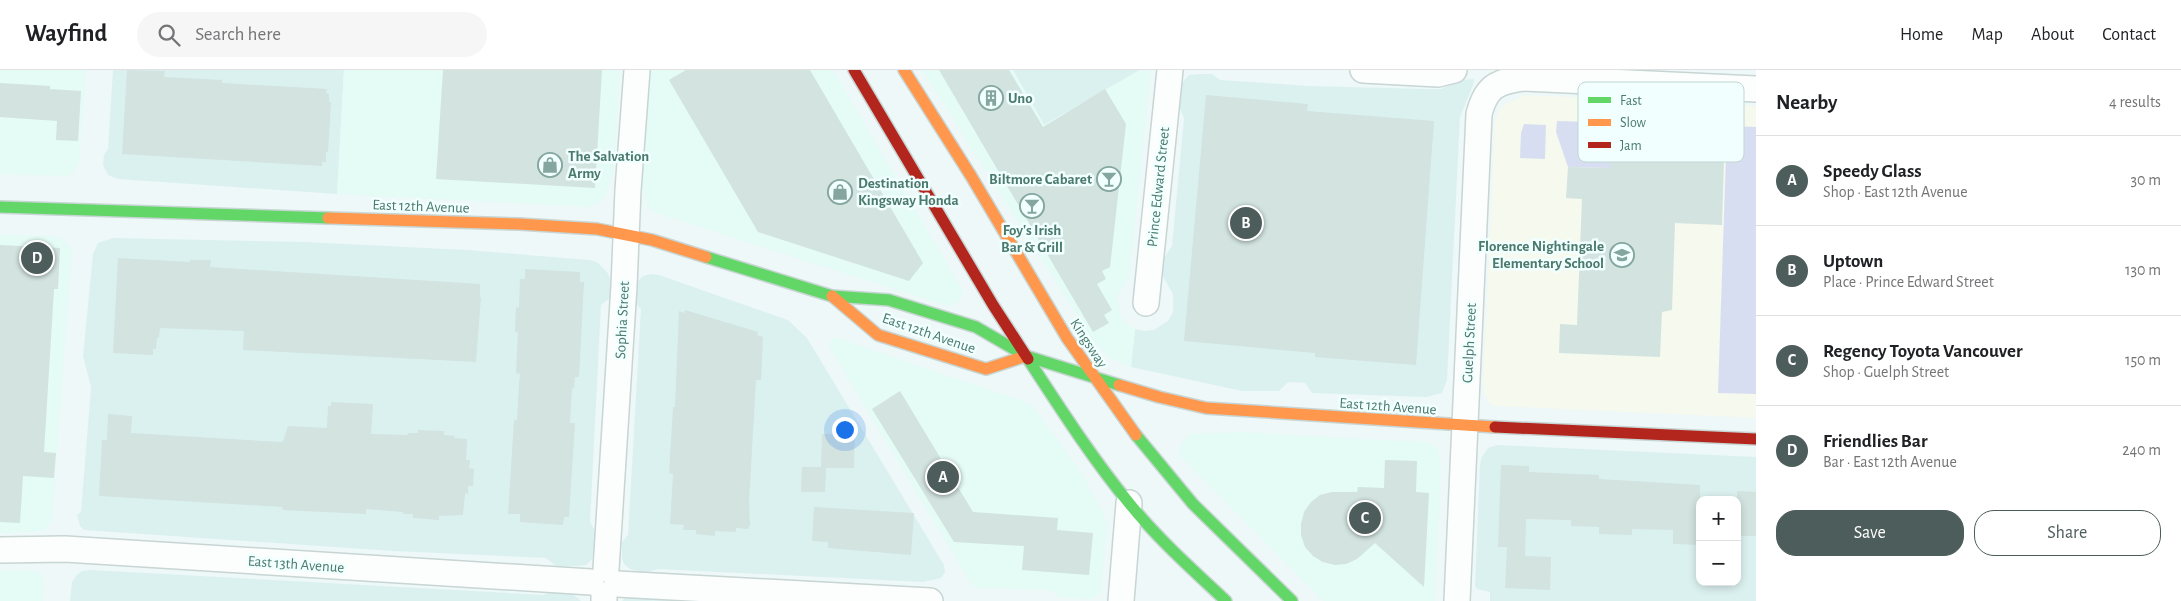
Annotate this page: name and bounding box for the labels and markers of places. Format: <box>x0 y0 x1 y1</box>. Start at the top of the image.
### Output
building icon: Uno <box>978 85 1004 111</box>
place label: Uno <box>1008 91 1033 106</box>
place label: The Salvation Army <box>568 149 649 181</box>
shop icon: The Salvation Army <box>537 152 563 178</box>
bar icon: Biltmore Cabaret <box>1096 166 1122 192</box>
place label: Biltmore Cabaret <box>989 172 1092 187</box>
place label: Destination Kingsway Honda <box>858 176 959 208</box>
shop icon: Destination Kingsway Honda <box>827 179 853 205</box>
bar icon: Foy's Irish Bar & Grill <box>1019 193 1045 219</box>
pin: B <box>1230 204 1262 242</box>
place label: Foy's Irish Bar & Grill <box>1001 223 1063 255</box>
pin: D <box>21 239 53 277</box>
place label: Florence Nightingale Elementary School <box>1478 239 1604 271</box>
school or university icon: Florence Nightingale Elementary School <box>1609 242 1635 268</box>
pin: A <box>927 458 959 496</box>
pin: C <box>1349 499 1381 537</box>

